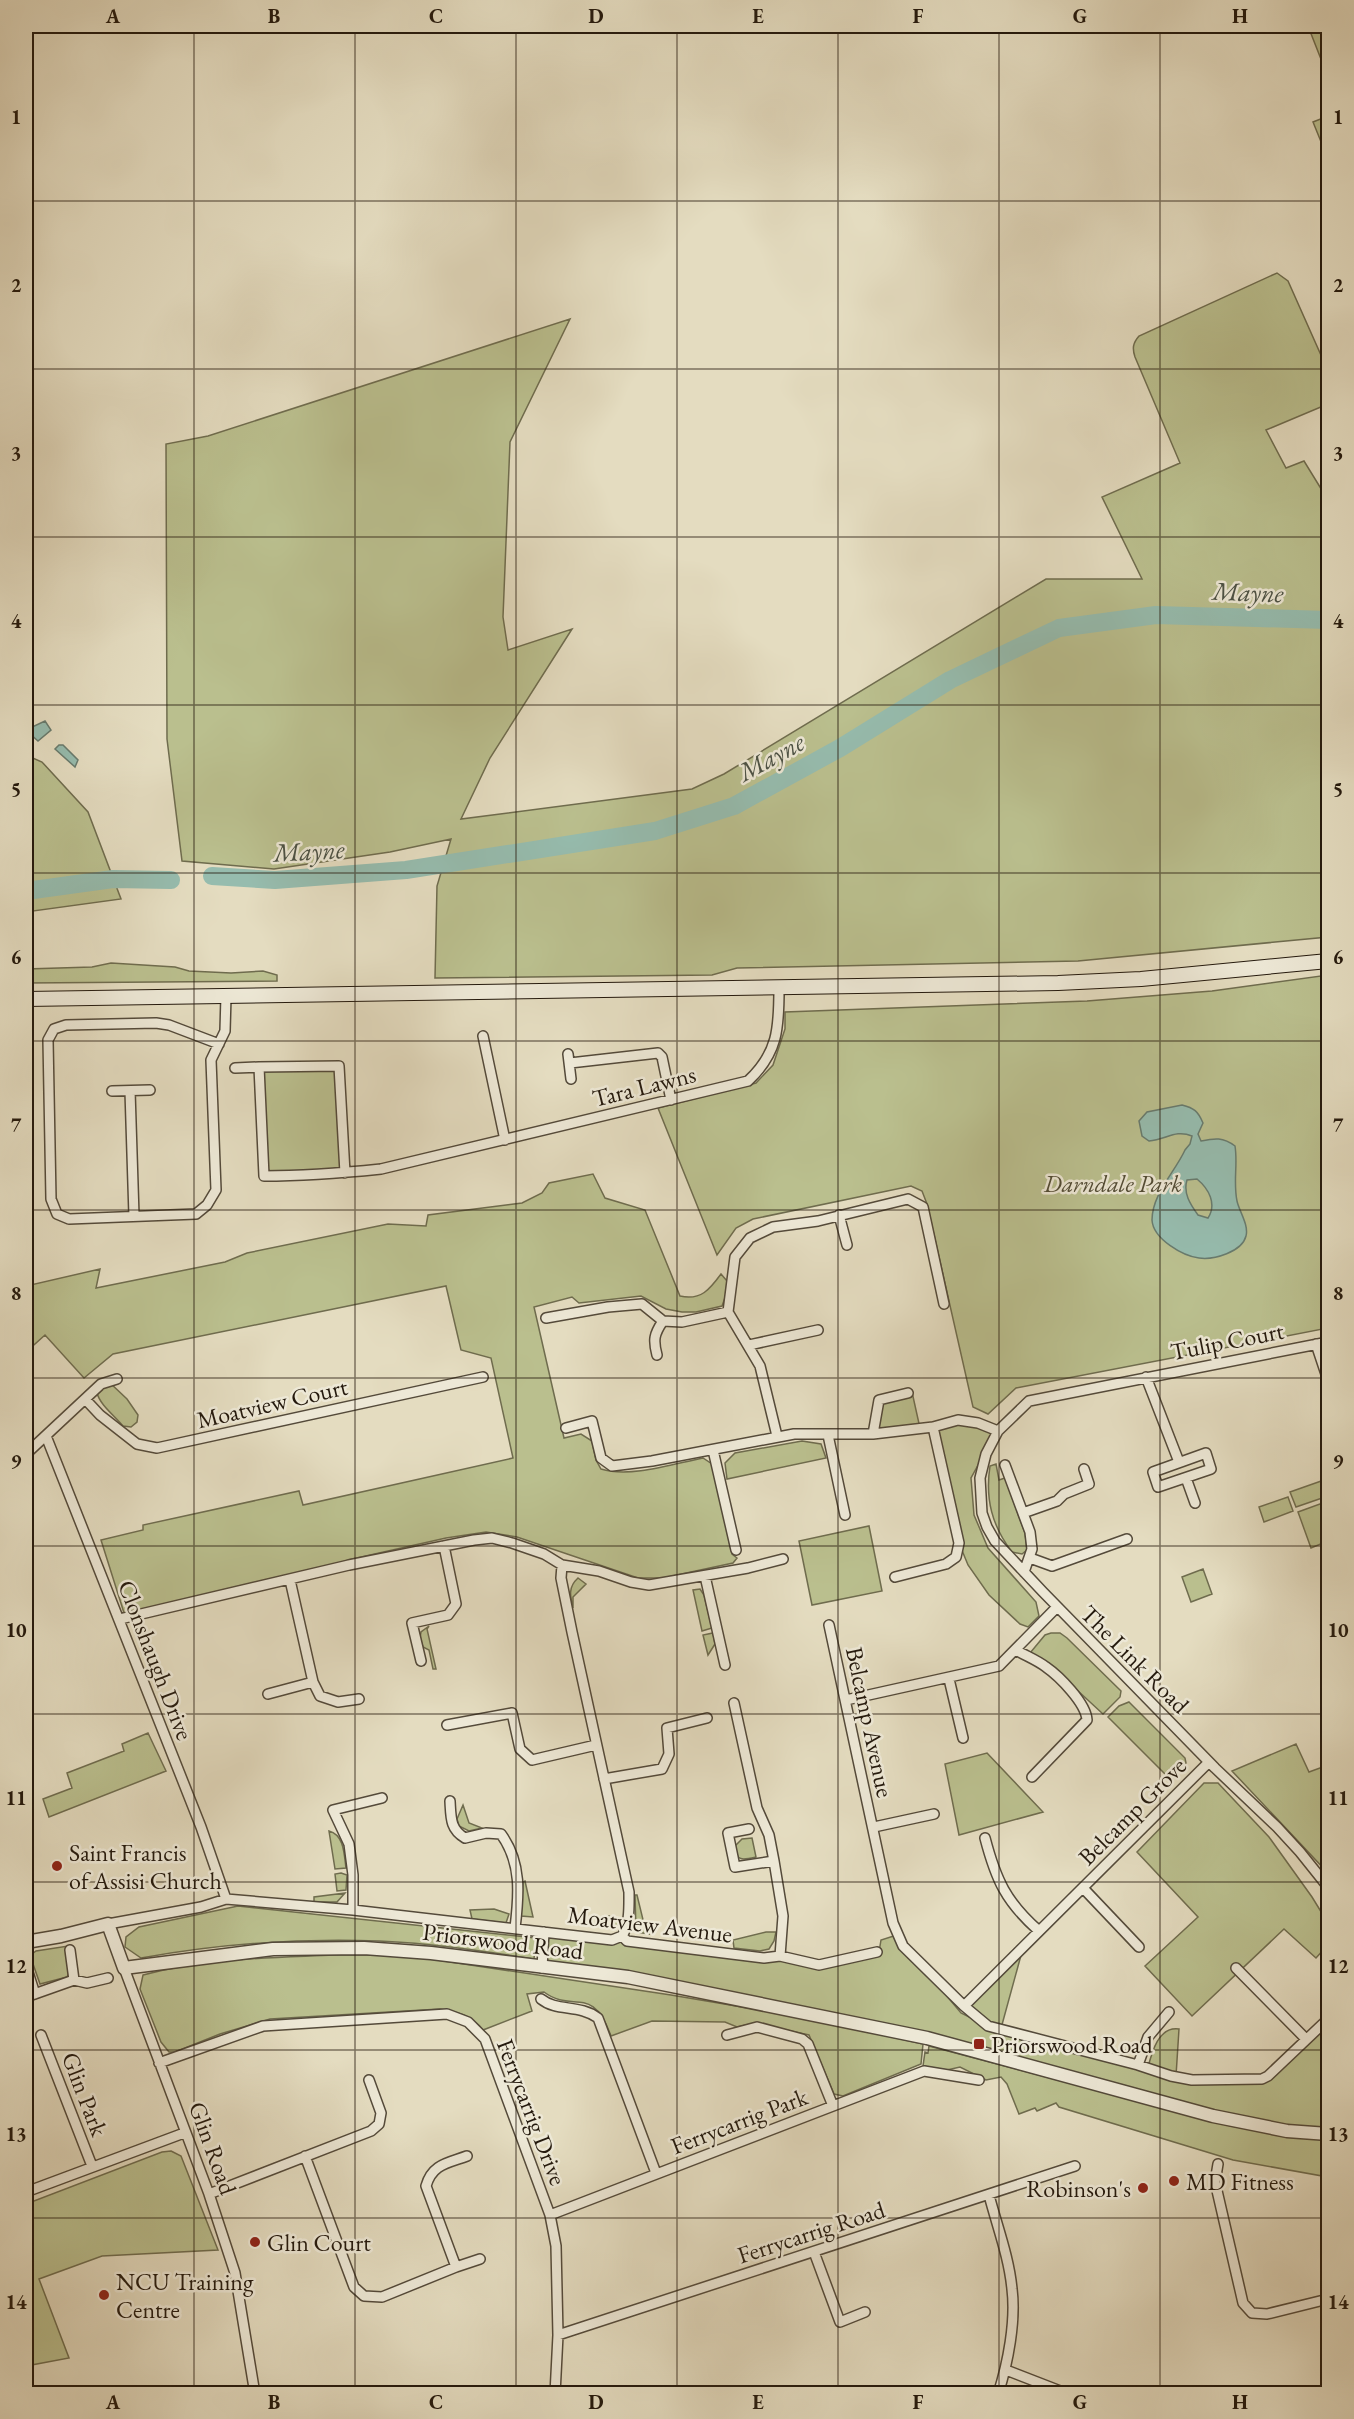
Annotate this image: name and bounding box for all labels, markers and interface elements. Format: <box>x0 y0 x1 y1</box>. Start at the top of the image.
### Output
text: A <box>105 3 121 29</box>
text: B <box>268 3 280 29</box>
text: C <box>429 3 443 29</box>
text: D <box>588 3 604 29</box>
text: E <box>752 3 764 29</box>
text: F <box>913 3 924 29</box>
text: G <box>1073 3 1087 29</box>
text: H <box>1232 3 1248 29</box>
text: 1 <box>11 104 21 130</box>
text: 1 <box>1333 104 1343 130</box>
text: 2 <box>11 272 22 298</box>
text: 2 <box>1333 272 1344 298</box>
text: 3 <box>11 440 21 466</box>
text: 3 <box>1333 440 1343 466</box>
water label: Mayne <box>1210 574 1285 610</box>
text: 4 <box>11 608 22 634</box>
text: 4 <box>1333 608 1344 634</box>
water label: Mayne <box>730 724 811 790</box>
text: 5 <box>11 776 21 802</box>
text: 5 <box>1333 776 1343 802</box>
water label: Mayne <box>271 832 347 870</box>
text: 6 <box>11 944 22 970</box>
text: 6 <box>1333 944 1344 970</box>
street label: Tara Lawns <box>589 1058 699 1114</box>
text: 7 <box>11 1112 22 1138</box>
text: 7 <box>1333 1112 1344 1138</box>
park label: Darndale Park <box>1043 1168 1182 1199</box>
text: 8 <box>11 1280 21 1306</box>
text: 8 <box>1333 1280 1343 1306</box>
street label: Tulip Court <box>1168 1315 1287 1367</box>
street label: Moatview Court <box>194 1370 351 1435</box>
text: 9 <box>11 1448 22 1474</box>
text: 9 <box>1333 1448 1344 1474</box>
street label: Clonshaugh Drive <box>111 1576 201 1744</box>
street label: The Link Road <box>1074 1598 1197 1721</box>
text: 10 <box>5 1617 27 1643</box>
text: 10 <box>1327 1617 1349 1643</box>
street label: Belcamp Avenue <box>839 1644 901 1800</box>
street label: Belcamp Grove <box>1071 1750 1193 1872</box>
text: 11 <box>5 1785 27 1811</box>
text: 11 <box>1327 1785 1349 1811</box>
place label: Saint Francis of Assisi Church <box>69 1837 222 1896</box>
marker: Saint Francis of Assisi Church <box>50 1859 64 1873</box>
street label: Moatview Avenue <box>566 1899 734 1949</box>
street label: Priorswood Road <box>421 1916 586 1966</box>
text: 12 <box>5 1953 27 1979</box>
text: 12 <box>1327 1953 1349 1979</box>
place label: Priorswood Road <box>991 2029 1153 2060</box>
street label: Ferrycarrig Drive <box>490 2034 574 2190</box>
marker: Priorswood Road <box>972 2037 986 2051</box>
street label: Glin Park <box>55 2048 115 2141</box>
street label: Ferrycarrig Park <box>666 2080 812 2161</box>
street label: Glin Road <box>182 2097 244 2200</box>
text: 13 <box>5 2121 27 2147</box>
text: 13 <box>1327 2121 1349 2147</box>
place label: MD Fitness <box>1186 2166 1294 2197</box>
place label: Robinson's <box>1026 2173 1131 2204</box>
marker: MD Fitness <box>1167 2174 1181 2188</box>
marker: Robinson's <box>1136 2181 1150 2195</box>
street label: Ferrycarrig Road <box>733 2193 889 2270</box>
place label: Glin Court <box>267 2227 371 2258</box>
marker: Glin Court <box>248 2235 262 2249</box>
place label: NCU Training Centre <box>116 2266 254 2325</box>
marker: NCU Training Centre <box>97 2288 111 2302</box>
text: 14 <box>5 2289 27 2315</box>
text: 14 <box>1327 2289 1349 2315</box>
text: A <box>105 2389 121 2415</box>
text: B <box>268 2389 280 2415</box>
text: C <box>429 2389 443 2415</box>
text: D <box>588 2389 604 2415</box>
text: E <box>752 2389 764 2415</box>
text: F <box>913 2389 924 2415</box>
text: G <box>1073 2389 1087 2415</box>
text: H <box>1232 2389 1248 2415</box>

